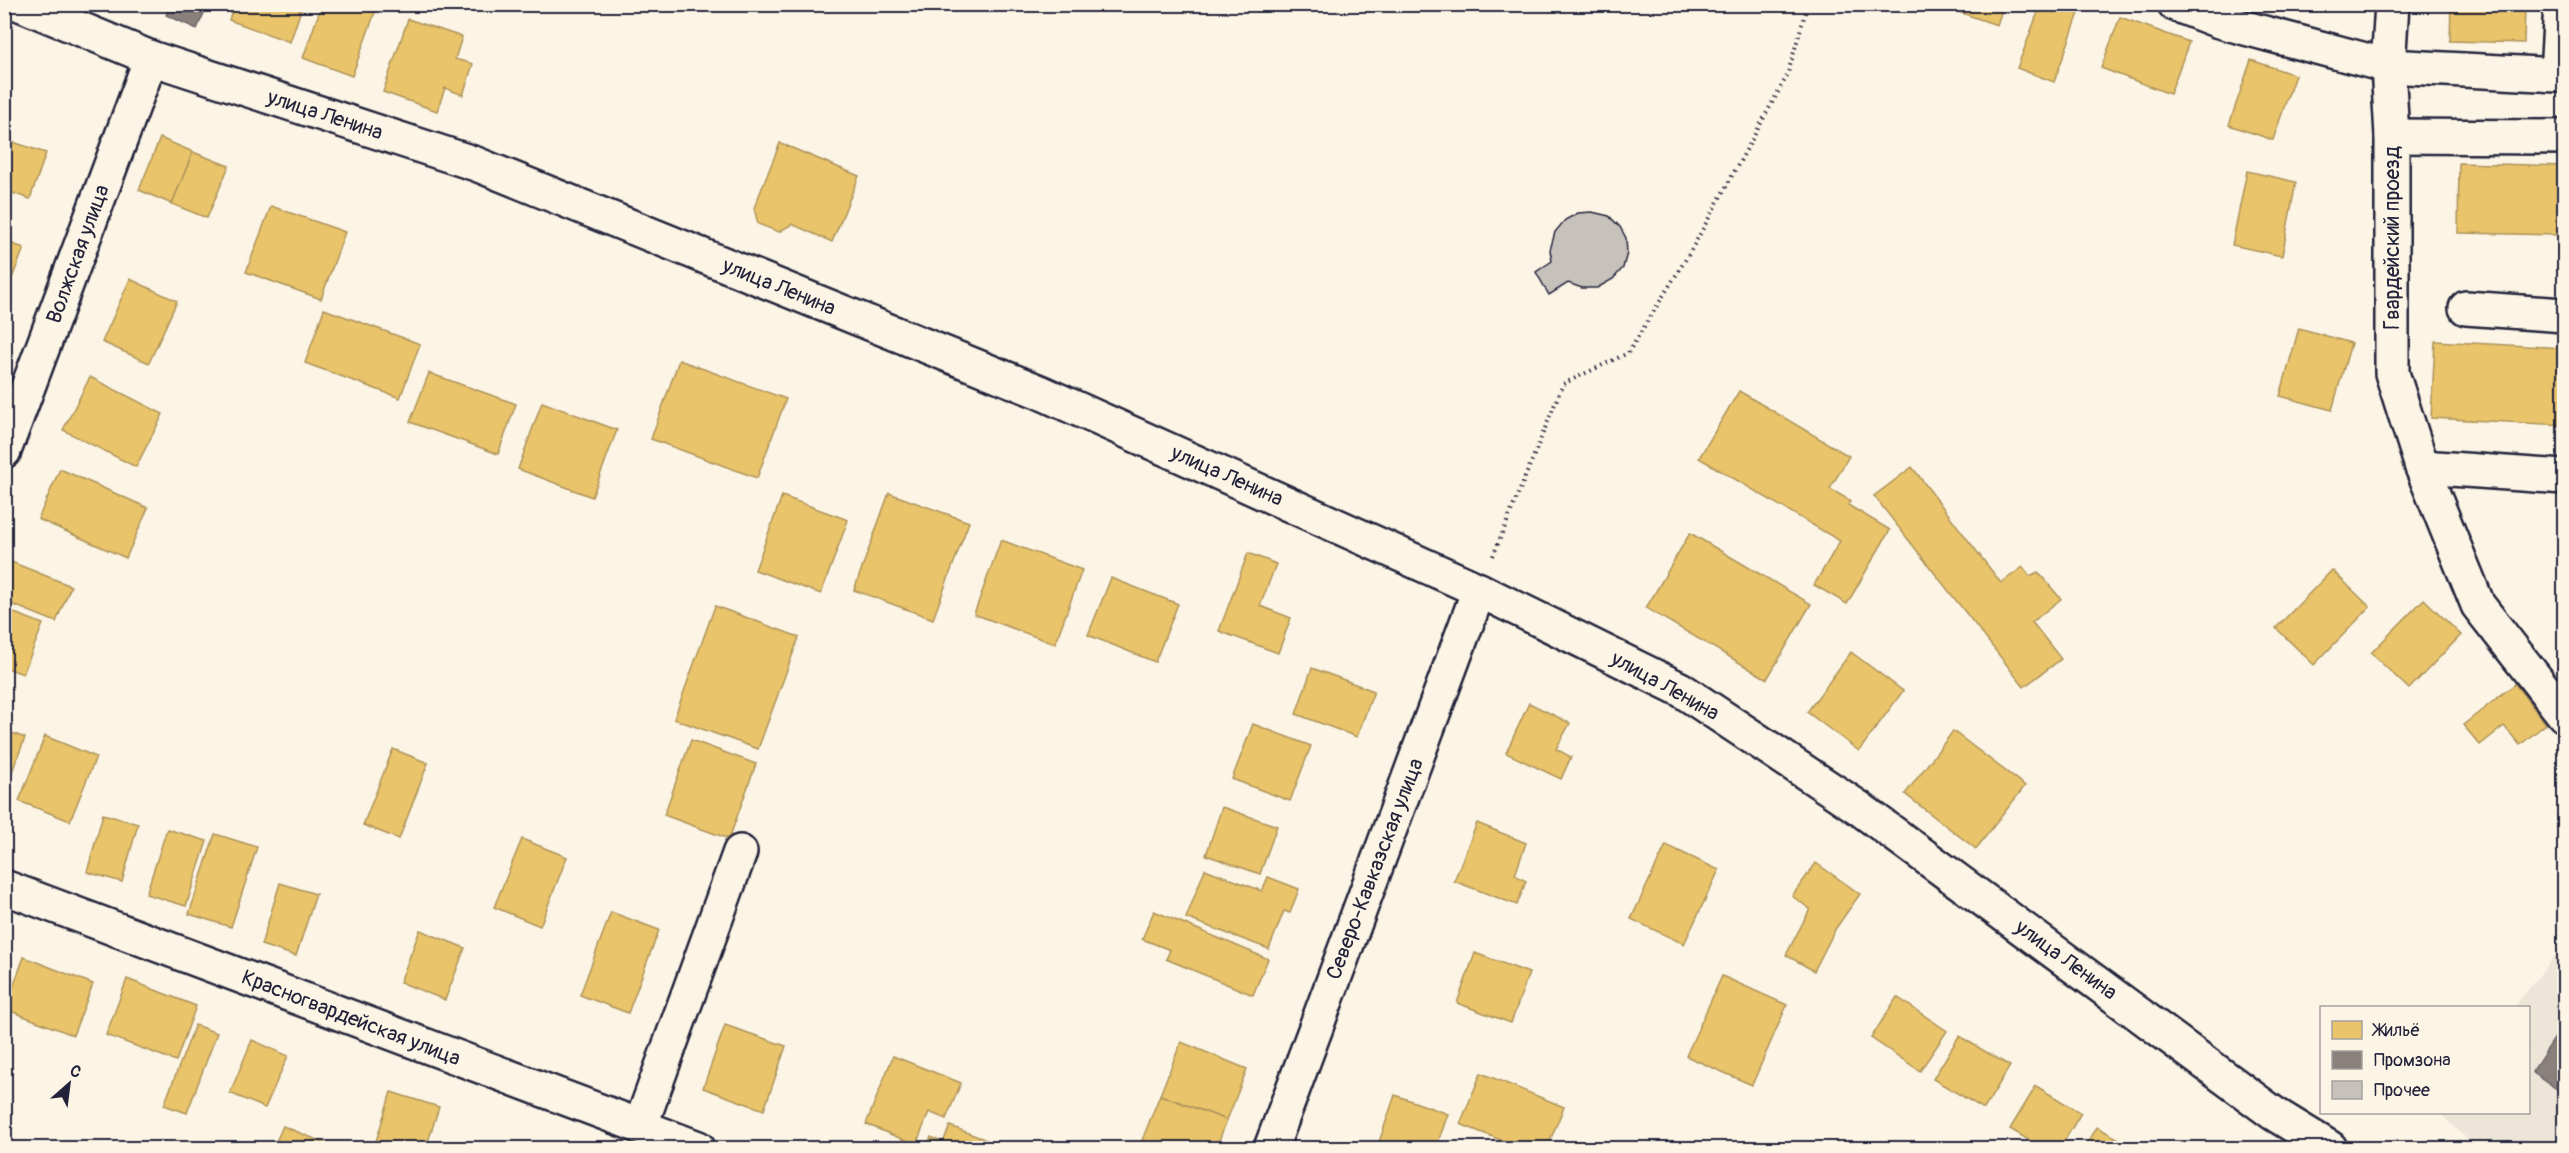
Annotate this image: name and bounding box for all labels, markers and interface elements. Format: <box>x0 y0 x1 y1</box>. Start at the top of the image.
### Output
street label: улица Ленина <box>263 83 386 146</box>
street label: Гвардейский проезд <box>2379 146 2406 330</box>
street label: Волжская улица <box>40 181 116 327</box>
street label: улица Ленина <box>717 252 840 322</box>
street label: улица Ленина <box>1166 439 1287 513</box>
street label: улица Ленина <box>1605 645 1724 727</box>
street label: Северо-Кавказская улица <box>1320 754 1430 984</box>
street label: улица Ленина <box>2009 913 2122 1006</box>
street label: Красногвардейская улица <box>238 964 464 1072</box>
legend <box>2320 1006 2530 1114</box>
text: Жильё <box>2371 1019 2420 1042</box>
text: Промзона <box>2374 1049 2451 1072</box>
north arrow <box>39 1054 99 1114</box>
text: С <box>67 1060 85 1083</box>
text: Прочее <box>2374 1079 2430 1102</box>

